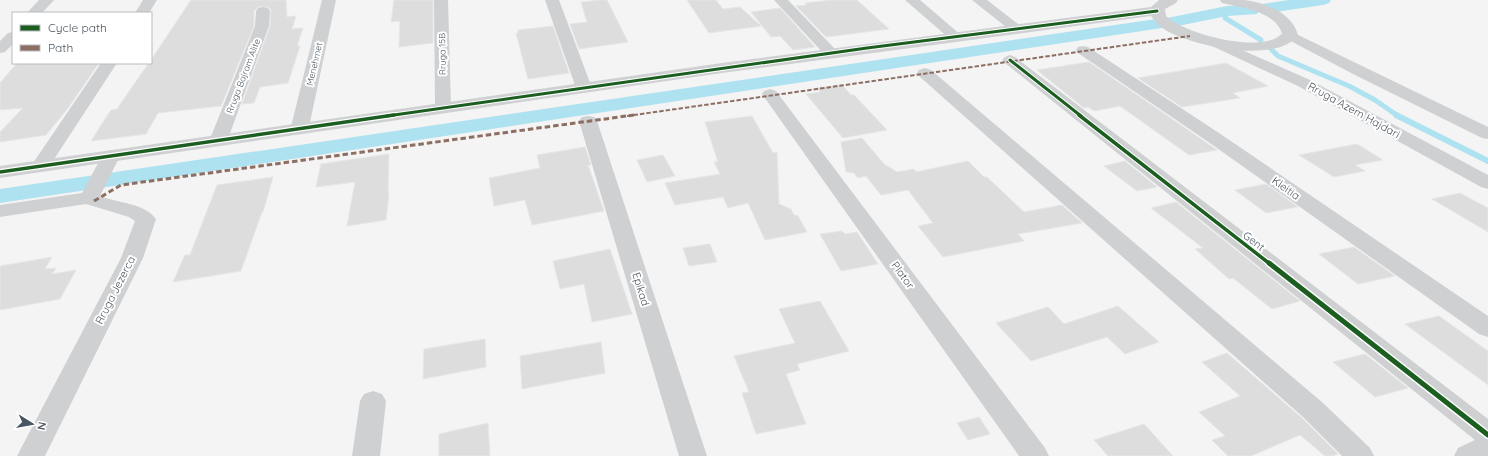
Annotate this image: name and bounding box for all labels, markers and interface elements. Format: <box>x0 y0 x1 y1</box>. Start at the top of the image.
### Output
legend <box>12 12 152 64</box>
text: Cycle path <box>48 20 107 35</box>
street label: Rruga 15B <box>436 33 448 75</box>
street label: Rruga Bajram Alite <box>224 37 262 115</box>
text: Path <box>48 40 73 55</box>
street label: Menehmet <box>304 41 324 87</box>
street label: Rruga Azem Hajdari <box>1305 79 1403 141</box>
street label: Kleitia <box>1269 173 1303 203</box>
street label: Gent <box>1240 228 1268 254</box>
street label: Rruga Jezerca <box>92 254 138 326</box>
street label: Plator <box>888 259 918 292</box>
street label: Epikad <box>629 270 653 308</box>
north arrow <box>12 404 52 444</box>
text: N <box>34 421 49 431</box>

